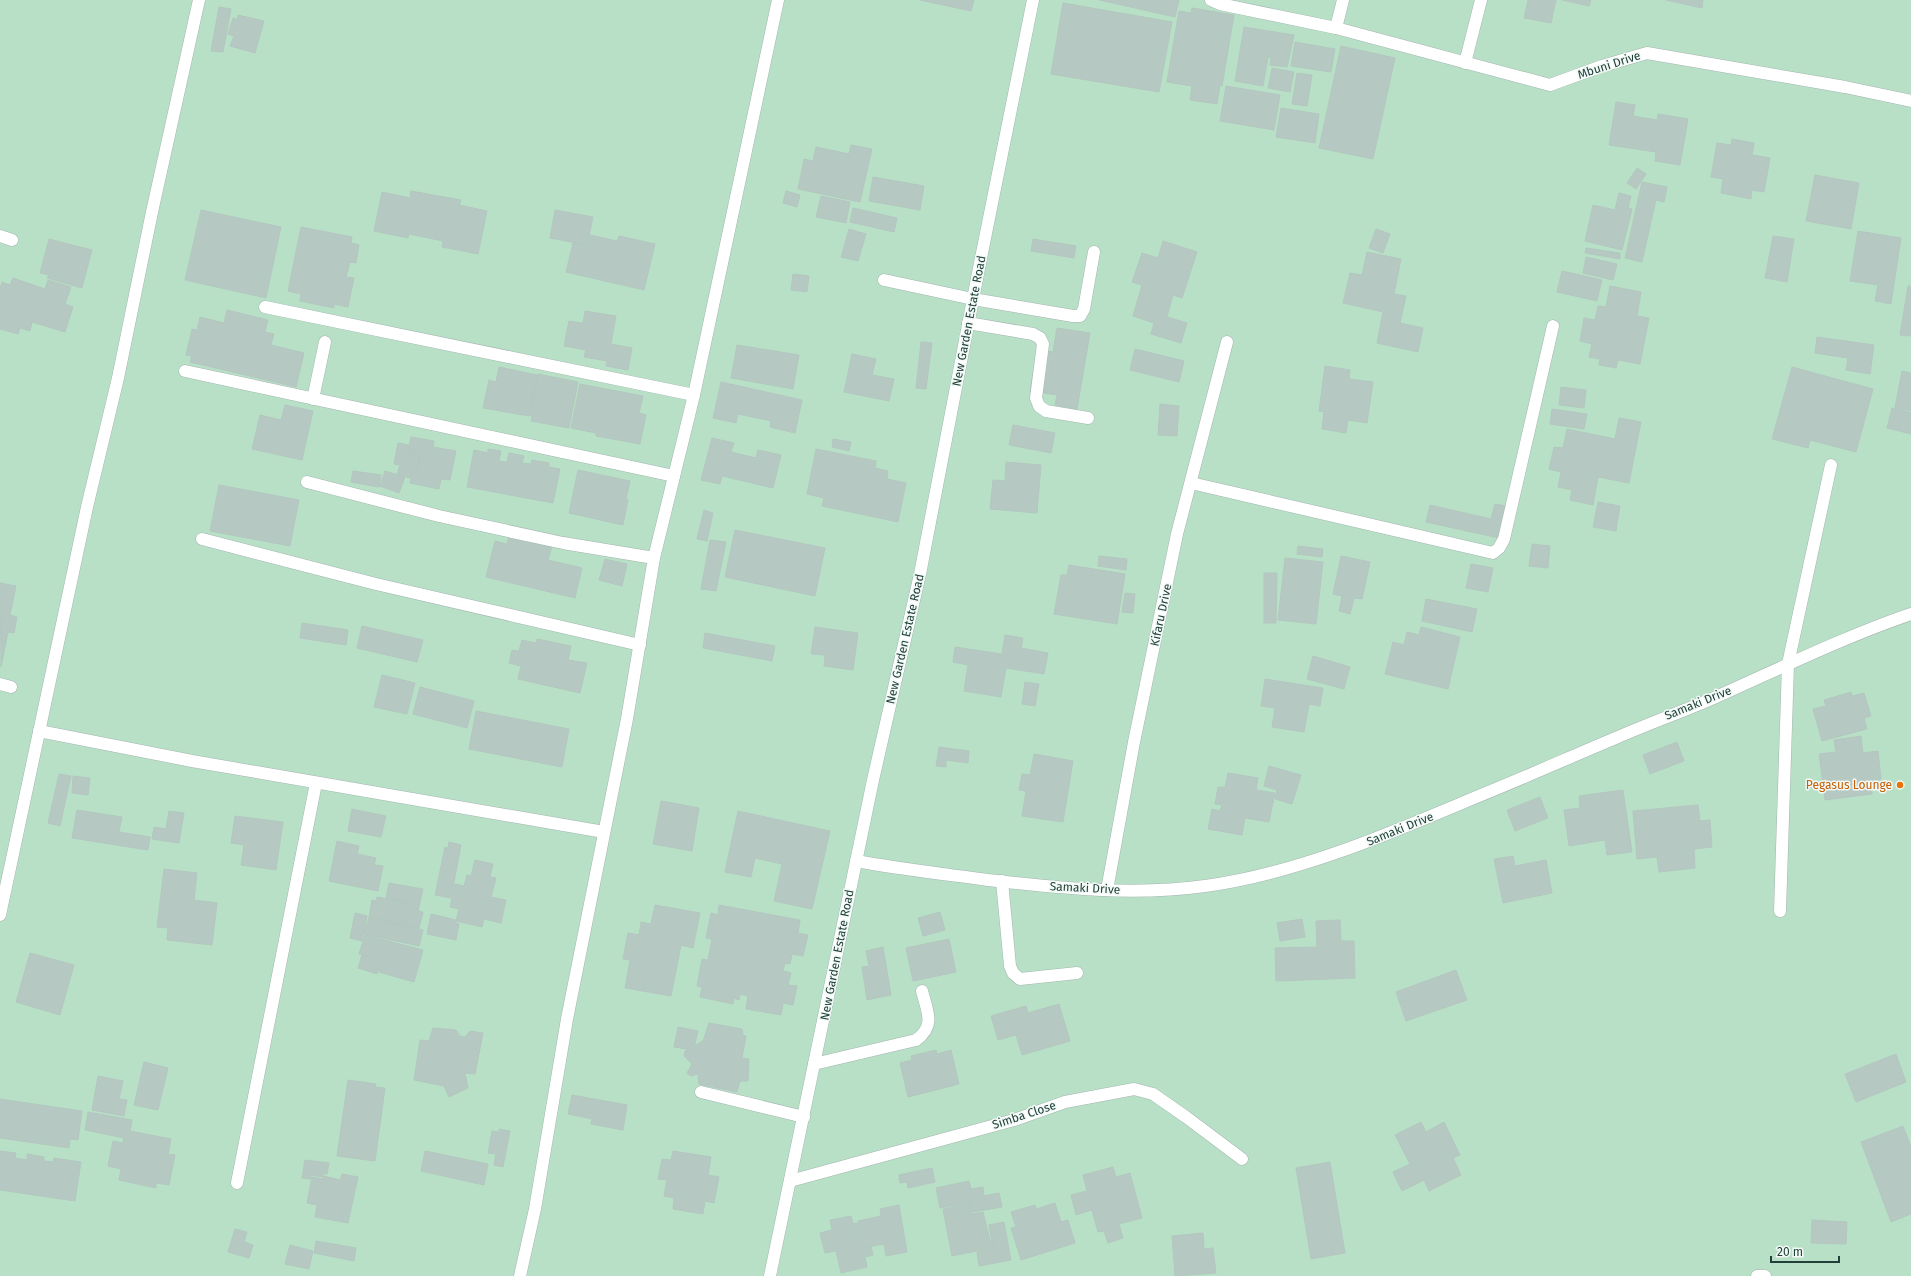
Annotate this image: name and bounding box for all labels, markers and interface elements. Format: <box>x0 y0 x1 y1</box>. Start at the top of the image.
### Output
street label: Mbuni Drive <box>1576 48 1642 82</box>
street label: New Garden Estate Road <box>949 254 989 388</box>
street label: New Garden Estate Road <box>883 573 927 705</box>
street label: Kifaru Drive <box>1148 582 1174 648</box>
street label: Samaki Drive <box>1663 683 1733 723</box>
place label: Pegasus Lounge <box>1806 778 1892 792</box>
marker: Pegasus Lounge <box>1895 780 1905 790</box>
street label: Samaki Drive <box>1365 809 1435 849</box>
street label: Samaki Drive <box>1049 879 1121 897</box>
street label: New Garden Estate Road <box>817 888 857 1022</box>
street label: Simba Close <box>990 1098 1058 1132</box>
scale bar <box>1771 1238 1839 1264</box>
text: 20 m <box>1777 1245 1803 1259</box>

